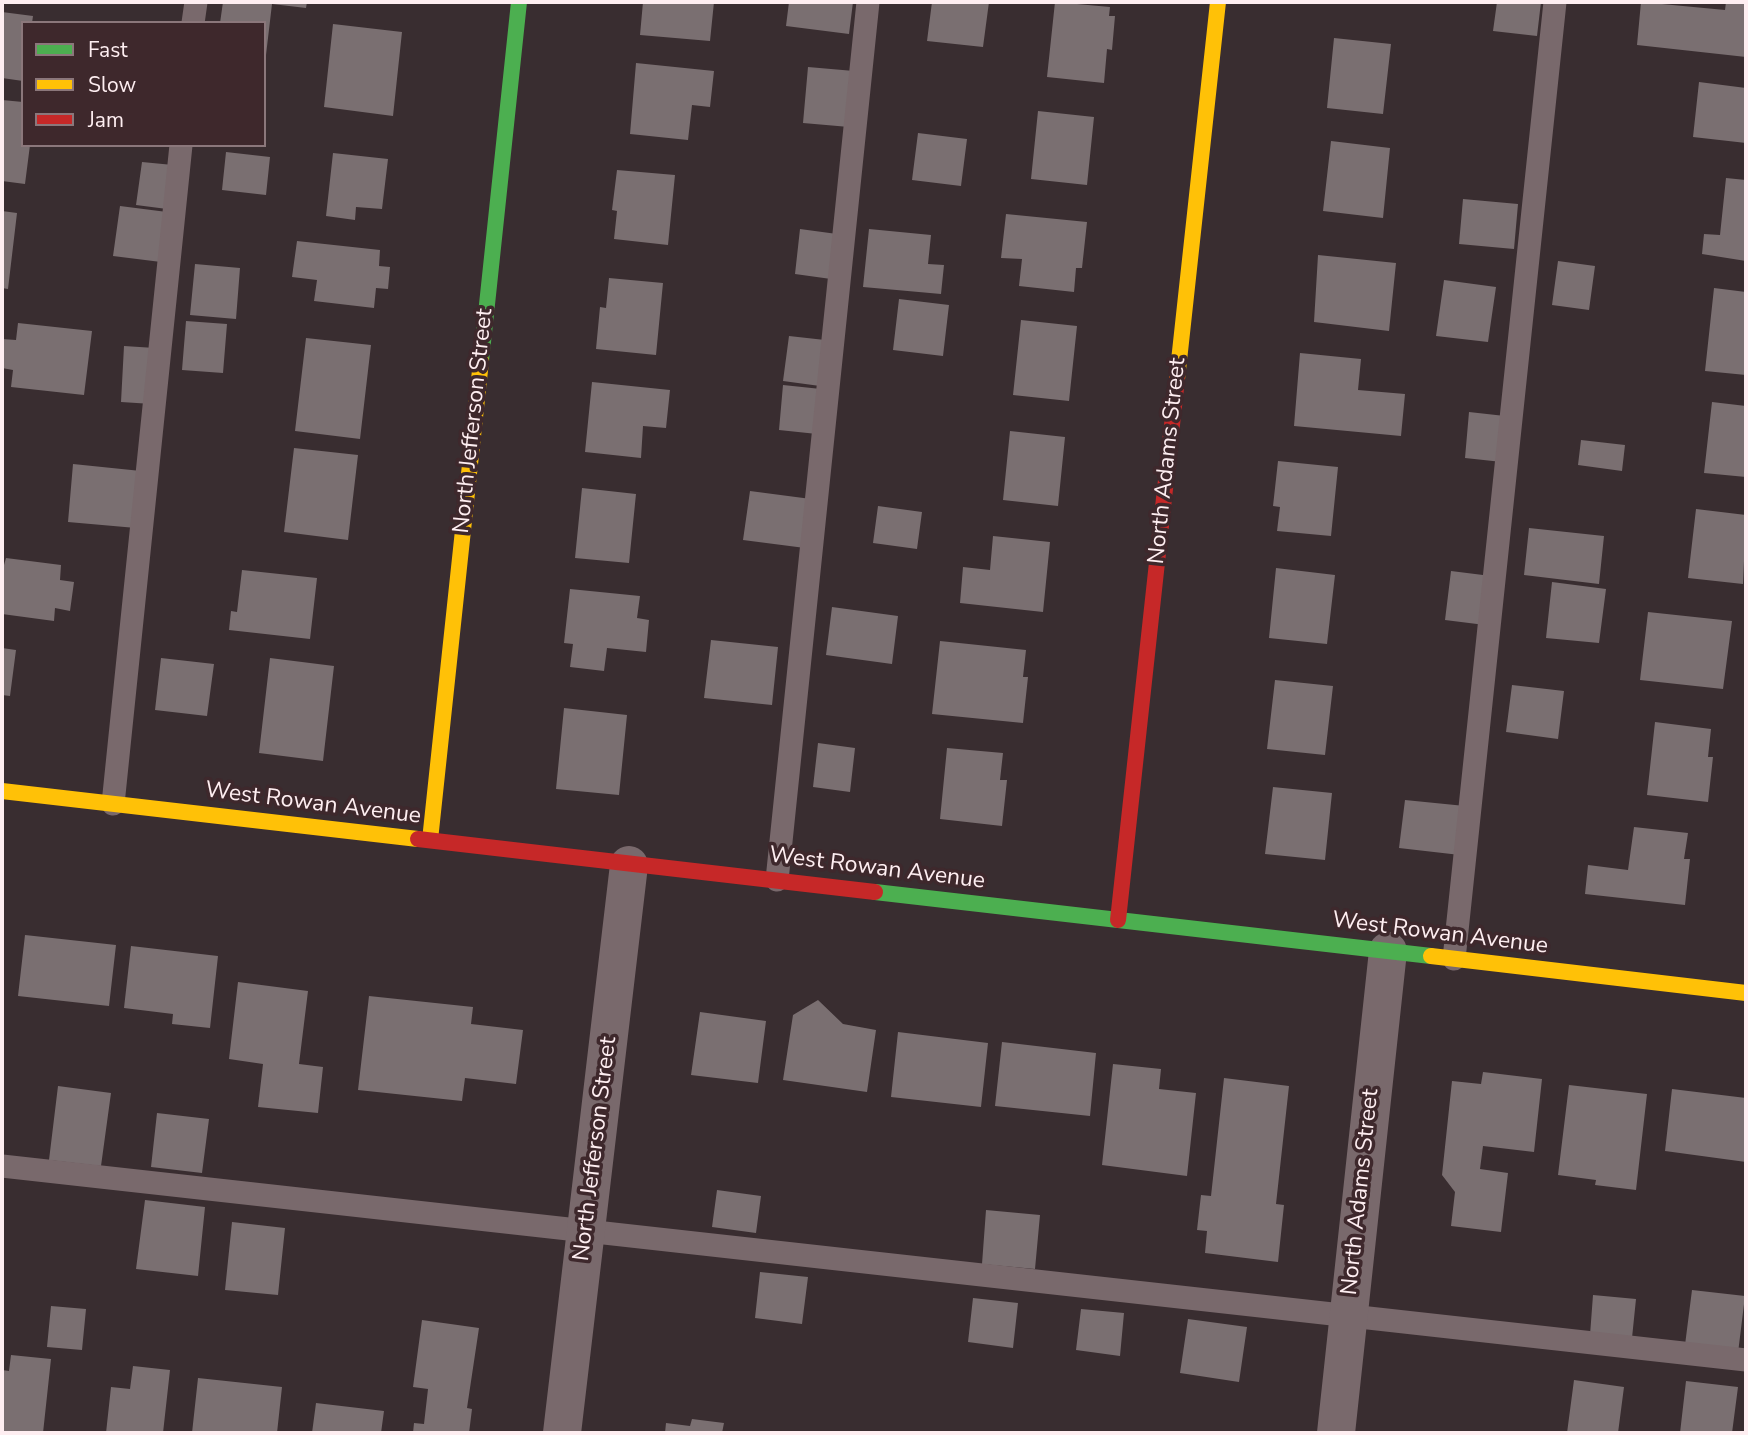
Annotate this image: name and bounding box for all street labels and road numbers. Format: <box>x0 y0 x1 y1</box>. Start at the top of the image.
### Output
street label: North Jefferson Street <box>448 307 500 535</box>
street label: North Adams Street <box>1143 356 1193 566</box>
street label: West Rowan Avenue <box>203 777 423 831</box>
street label: West Rowan Avenue <box>767 842 987 896</box>
street label: West Rowan Avenue <box>1330 907 1550 961</box>
street label: North Jefferson Street <box>569 1035 623 1263</box>
street label: North Adams Street <box>1336 1087 1386 1297</box>

